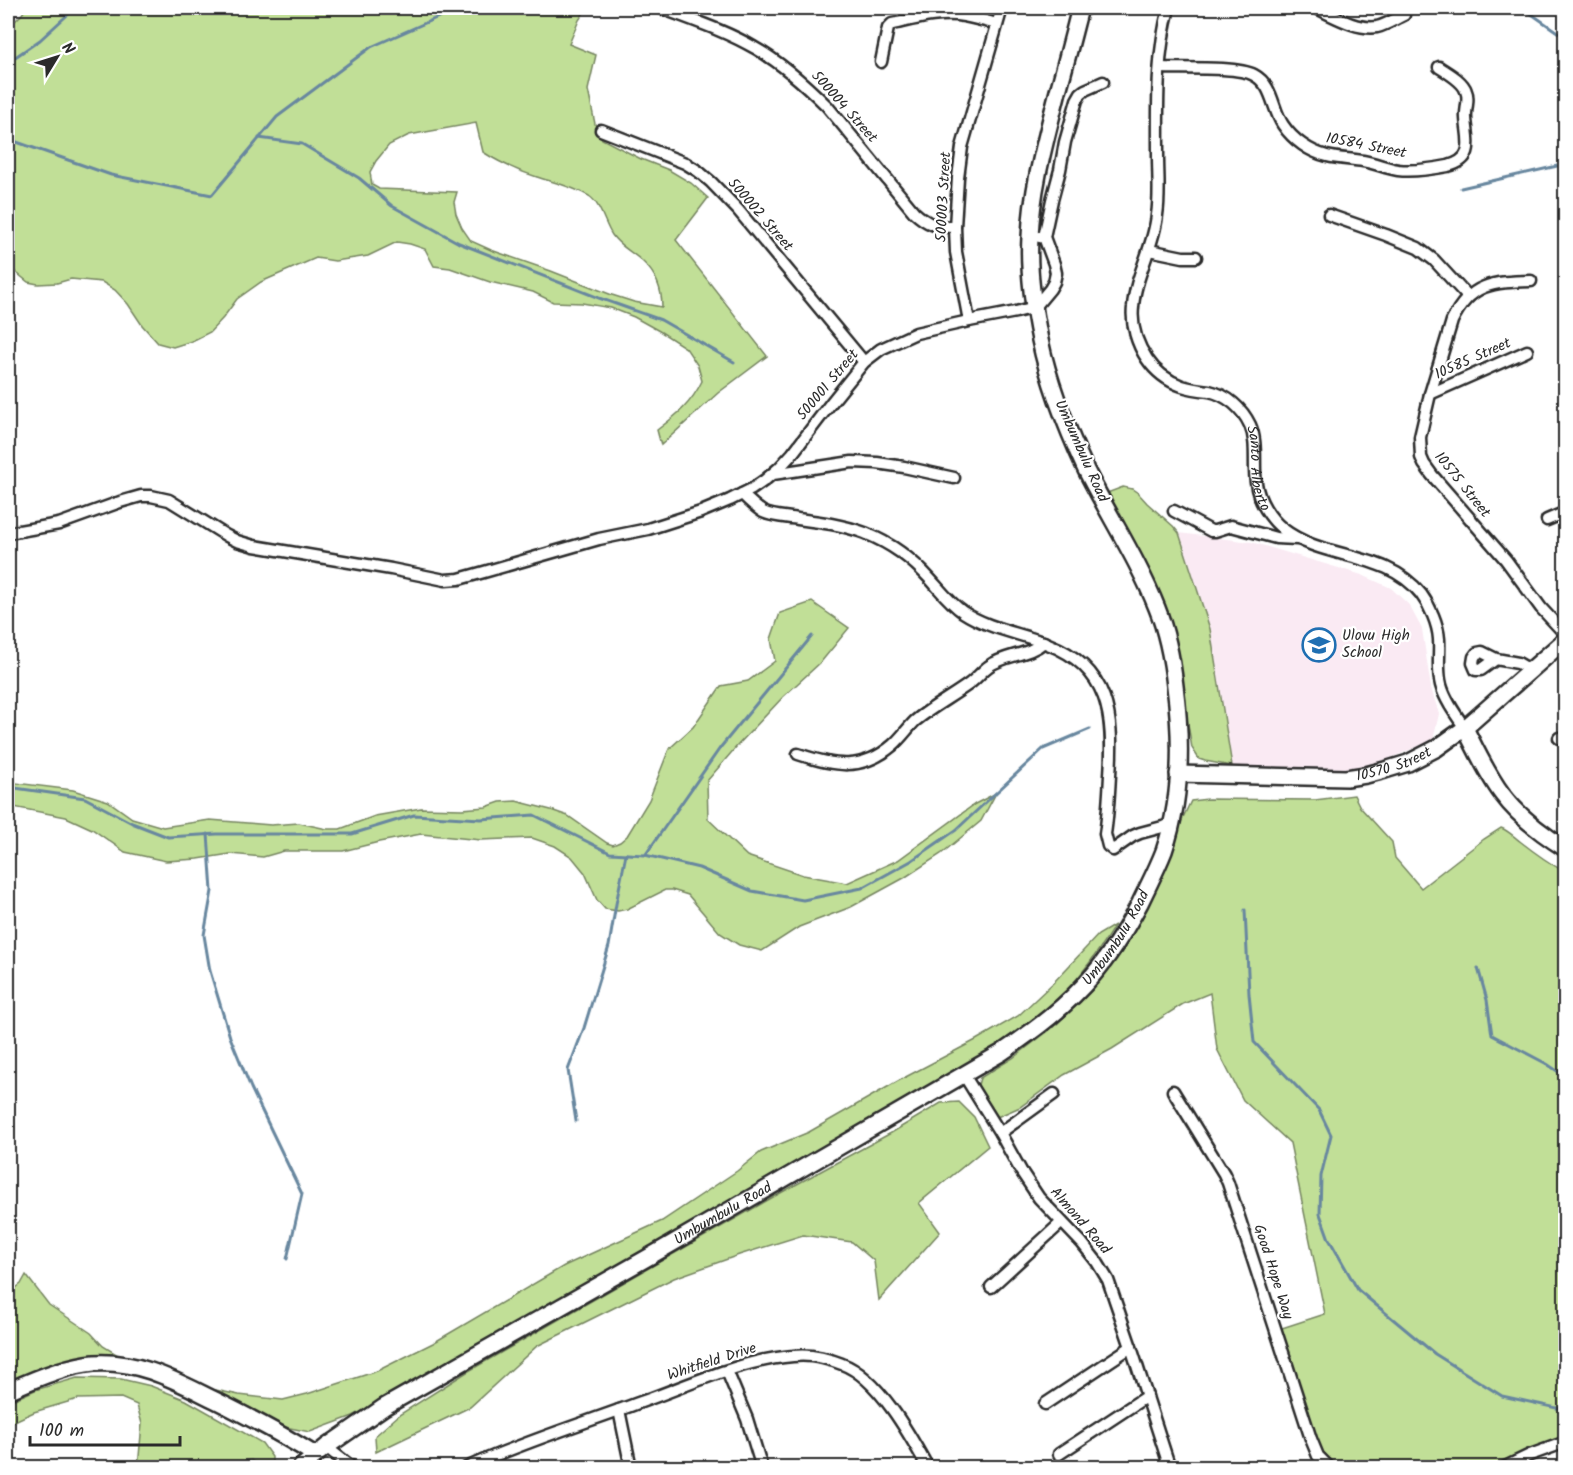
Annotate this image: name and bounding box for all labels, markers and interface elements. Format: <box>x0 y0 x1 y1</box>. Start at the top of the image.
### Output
north arrow <box>27 27 87 87</box>
text: N <box>55 37 81 60</box>
street label: 500004 Street <box>805 65 883 149</box>
street label: 10584 Street <box>1324 126 1409 166</box>
street label: 500003 Street <box>930 151 958 243</box>
street label: 500002 Street <box>721 173 799 257</box>
street label: 10585 Street <box>1431 331 1515 387</box>
street label: 500001 Street <box>791 344 865 426</box>
street label: Umbumbulu Road <box>1048 396 1115 507</box>
street label: Santo Alberto <box>1239 422 1277 516</box>
street label: 10575 Street <box>1428 447 1496 524</box>
place label: Ulovu High School <box>1342 624 1410 665</box>
school or university icon: Ulovu High School <box>1301 627 1337 663</box>
street label: 10570 Street <box>1355 741 1436 788</box>
street label: Umbumbulu Road <box>1077 886 1156 991</box>
street label: Umbumbulu Road <box>669 1176 777 1252</box>
street label: Almond Road <box>1044 1182 1117 1261</box>
street label: Good Hope Way <box>1246 1221 1300 1324</box>
street label: Whitfield Drive <box>664 1336 760 1388</box>
scale bar <box>30 1409 180 1447</box>
text: 100 m <box>39 1417 84 1446</box>

